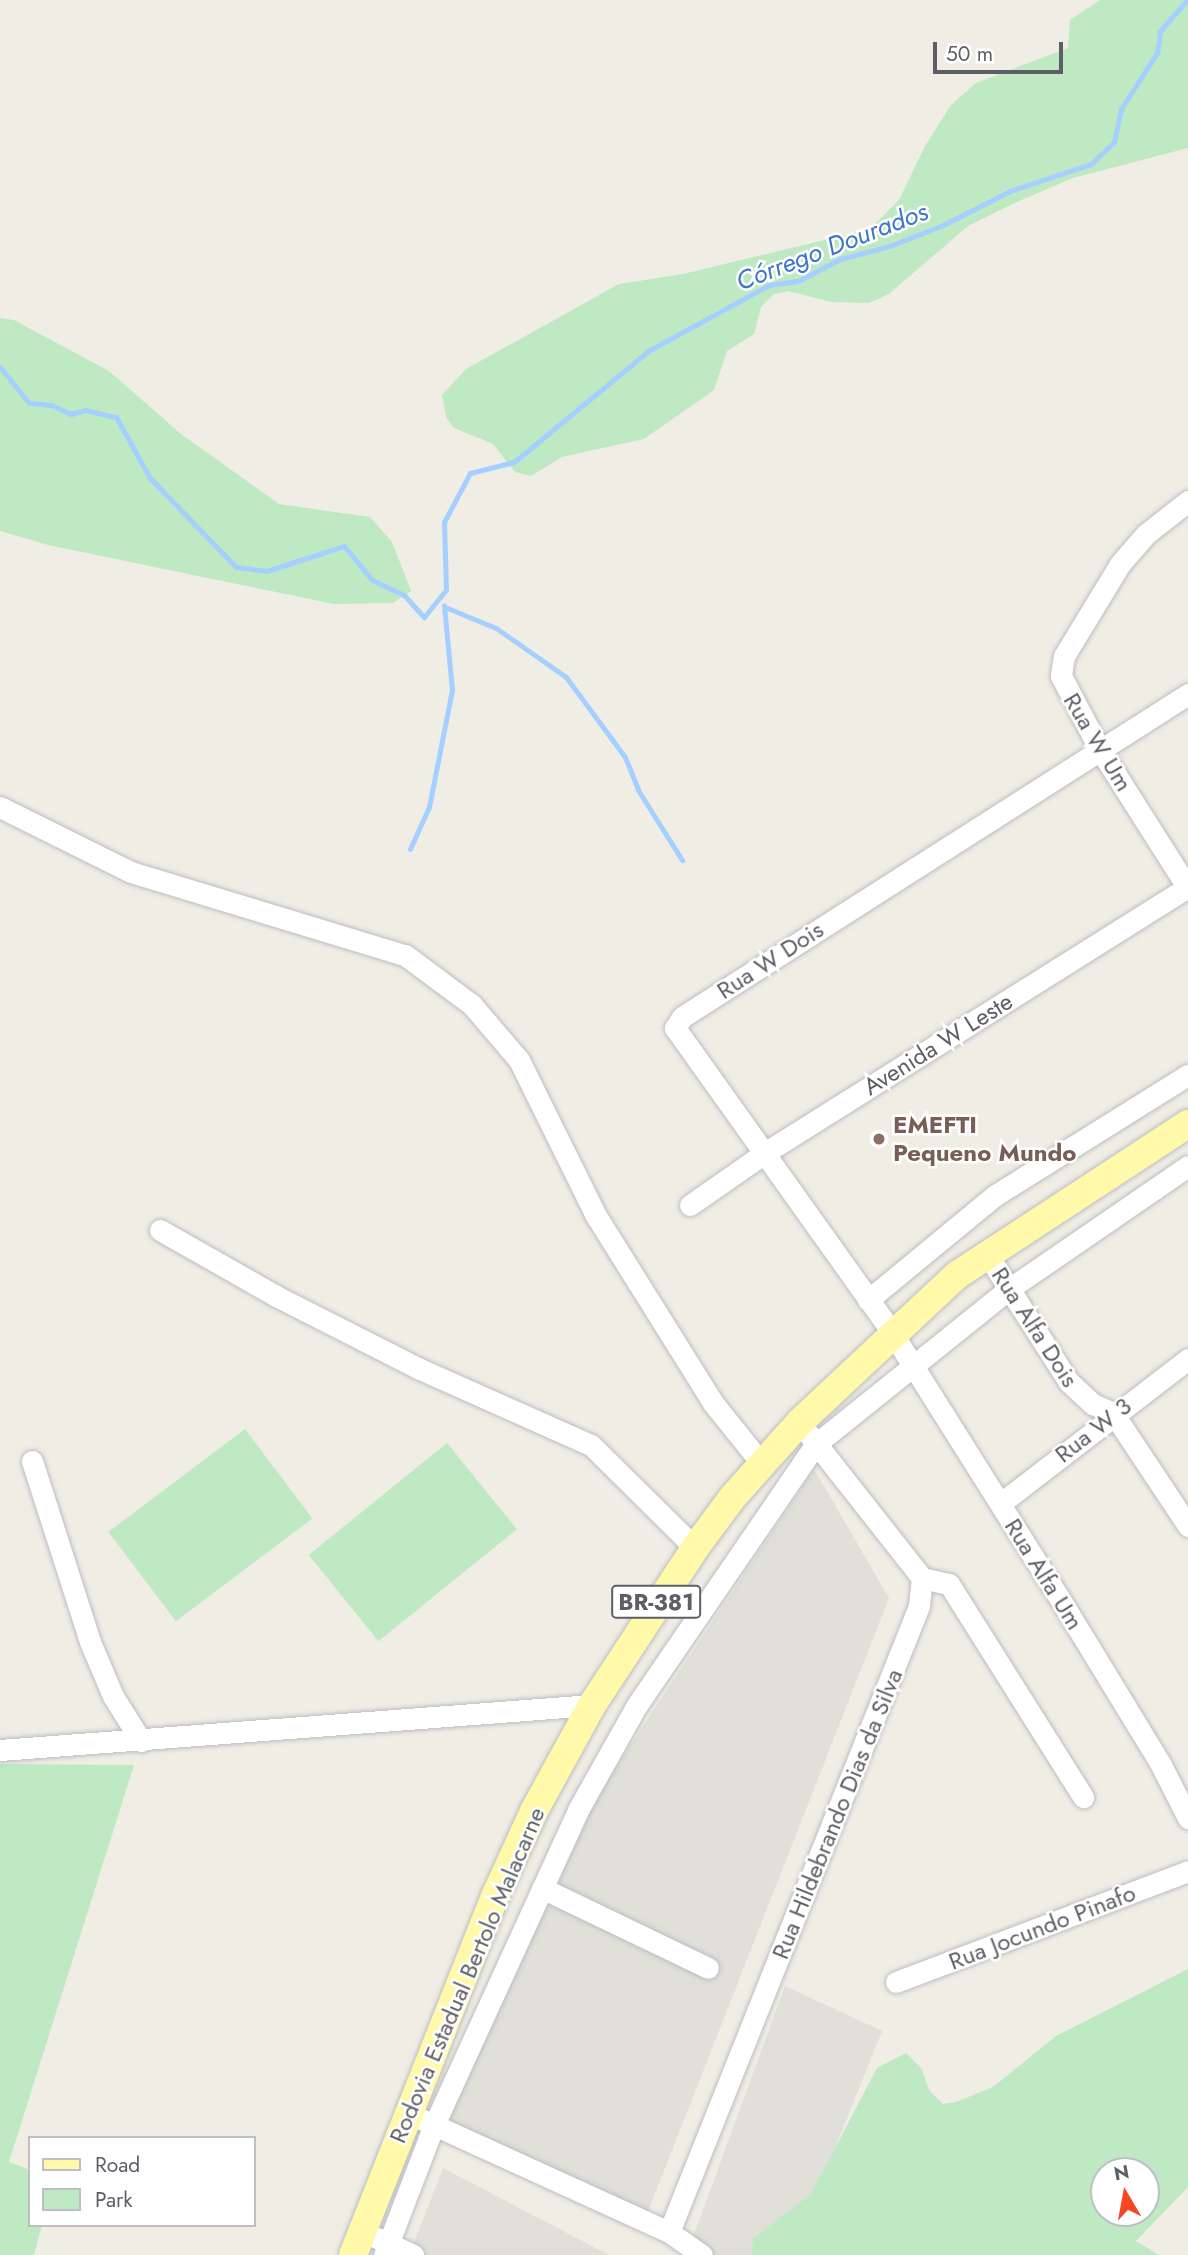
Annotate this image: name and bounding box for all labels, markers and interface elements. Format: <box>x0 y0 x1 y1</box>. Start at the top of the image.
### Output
scale bar <box>936 28 1066 72</box>
text: 50 m <box>946 39 993 69</box>
water label: Córrego Dourados <box>732 196 932 298</box>
street label: Rua W Um <box>1057 688 1139 796</box>
street label: Rua W Dois <box>711 915 829 1005</box>
street label: Avenida W Leste <box>858 987 1018 1101</box>
place label: EMEFTI Pequeno Mundo <box>893 1111 1076 1167</box>
marker: EMEFTI Pequeno Mundo <box>871 1131 887 1147</box>
street label: Rua Alfa Dois <box>986 1262 1084 1392</box>
street label: Rua W 3 <box>1049 1391 1137 1469</box>
street label: Rua Alfa Um <box>999 1513 1089 1635</box>
road number: BR-381 <box>610 1582 702 1622</box>
street label: Rua Hildebrando Dias da Silva <box>766 1665 908 1963</box>
street label: Rodovia Estadual Bertolo Malacarne <box>383 1803 551 2147</box>
street label: Rua Jocundo Pinafo <box>945 1878 1139 1976</box>
legend <box>28 2136 256 2227</box>
text: Road <box>95 2150 140 2180</box>
north arrow <box>1090 2157 1160 2227</box>
text: N <box>1112 2158 1131 2187</box>
text: Park <box>95 2185 132 2215</box>

